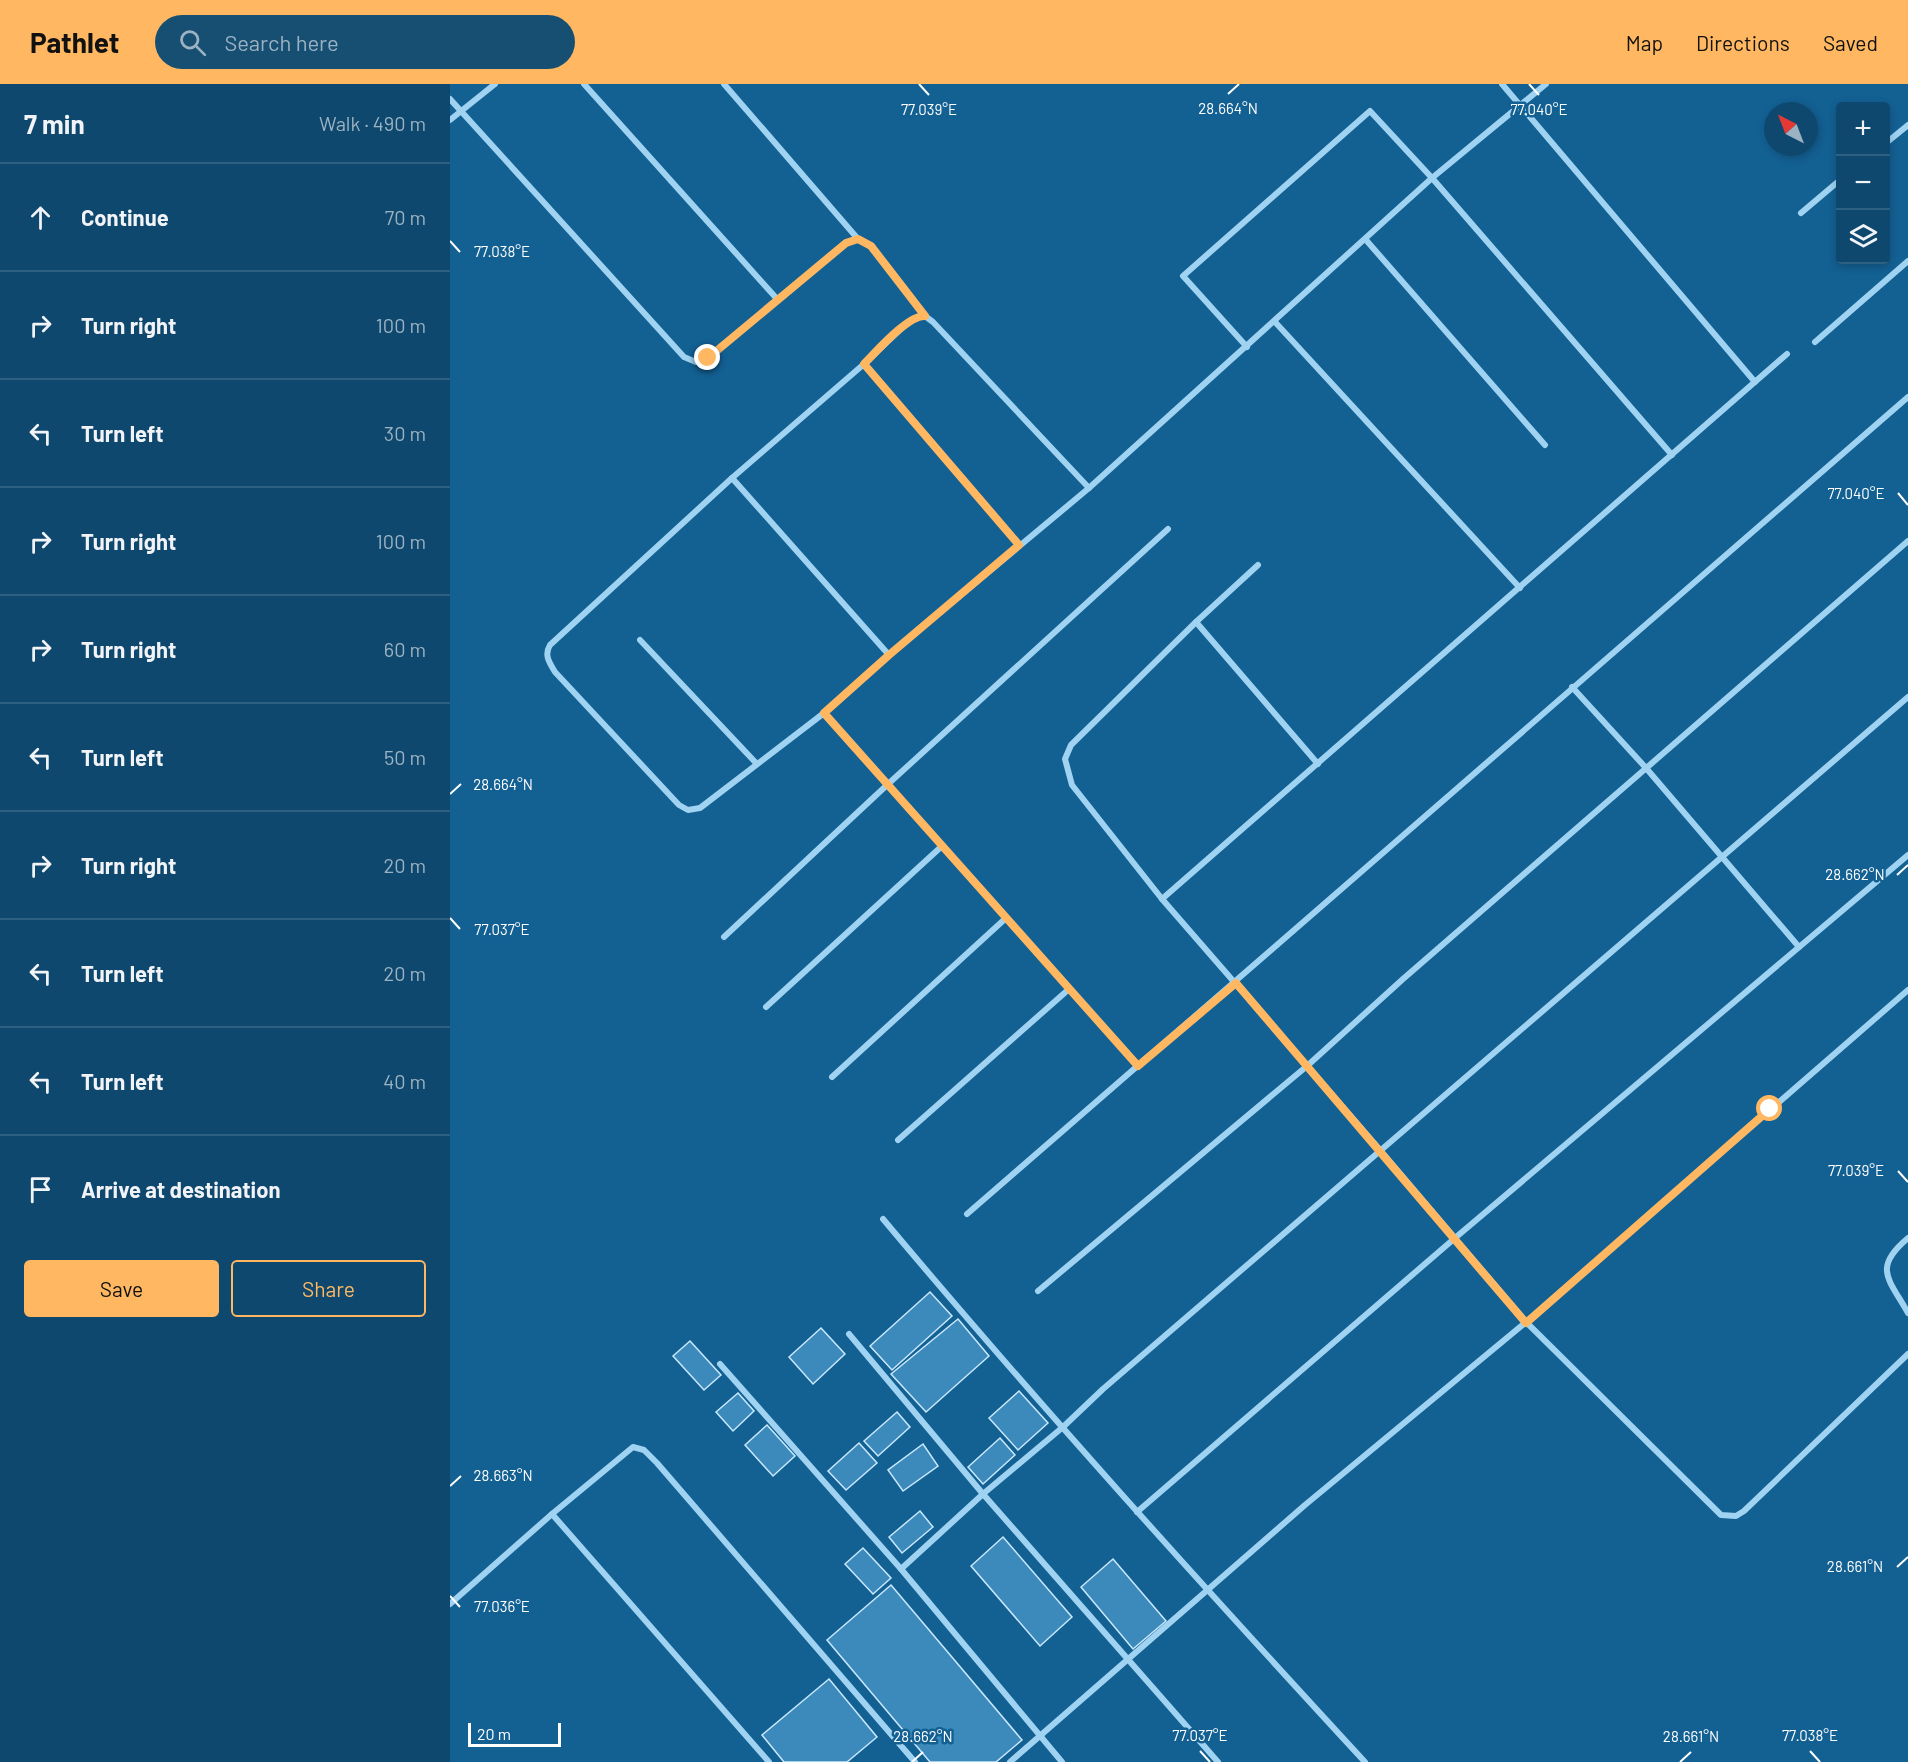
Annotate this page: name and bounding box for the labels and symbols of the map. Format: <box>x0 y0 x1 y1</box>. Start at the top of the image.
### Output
text: 28.664°N <box>1198 99 1258 117</box>
text: 77.039°E <box>901 100 957 118</box>
text: 77.040°E <box>1510 100 1568 118</box>
north arrow <box>1764 102 1818 156</box>
text: 77.038°E <box>474 242 530 260</box>
route end <box>694 344 720 370</box>
text: 77.040°E <box>1827 484 1885 502</box>
text: 28.664°N <box>473 775 533 793</box>
text: 28.662°N <box>1825 865 1885 883</box>
text: 77.037°E <box>474 920 530 938</box>
route start <box>1756 1095 1782 1121</box>
text: 77.039°E <box>1828 1161 1884 1179</box>
text: 28.663°N <box>473 1466 533 1484</box>
text: 28.661°N <box>1827 1557 1883 1575</box>
text: 77.036°E <box>474 1597 530 1615</box>
scale bar <box>468 1720 561 1748</box>
text: 77.037°E <box>1172 1726 1228 1744</box>
text: 77.038°E <box>1782 1726 1838 1744</box>
text: 28.662°N <box>893 1727 953 1745</box>
text: 28.661°N <box>1663 1727 1719 1745</box>

